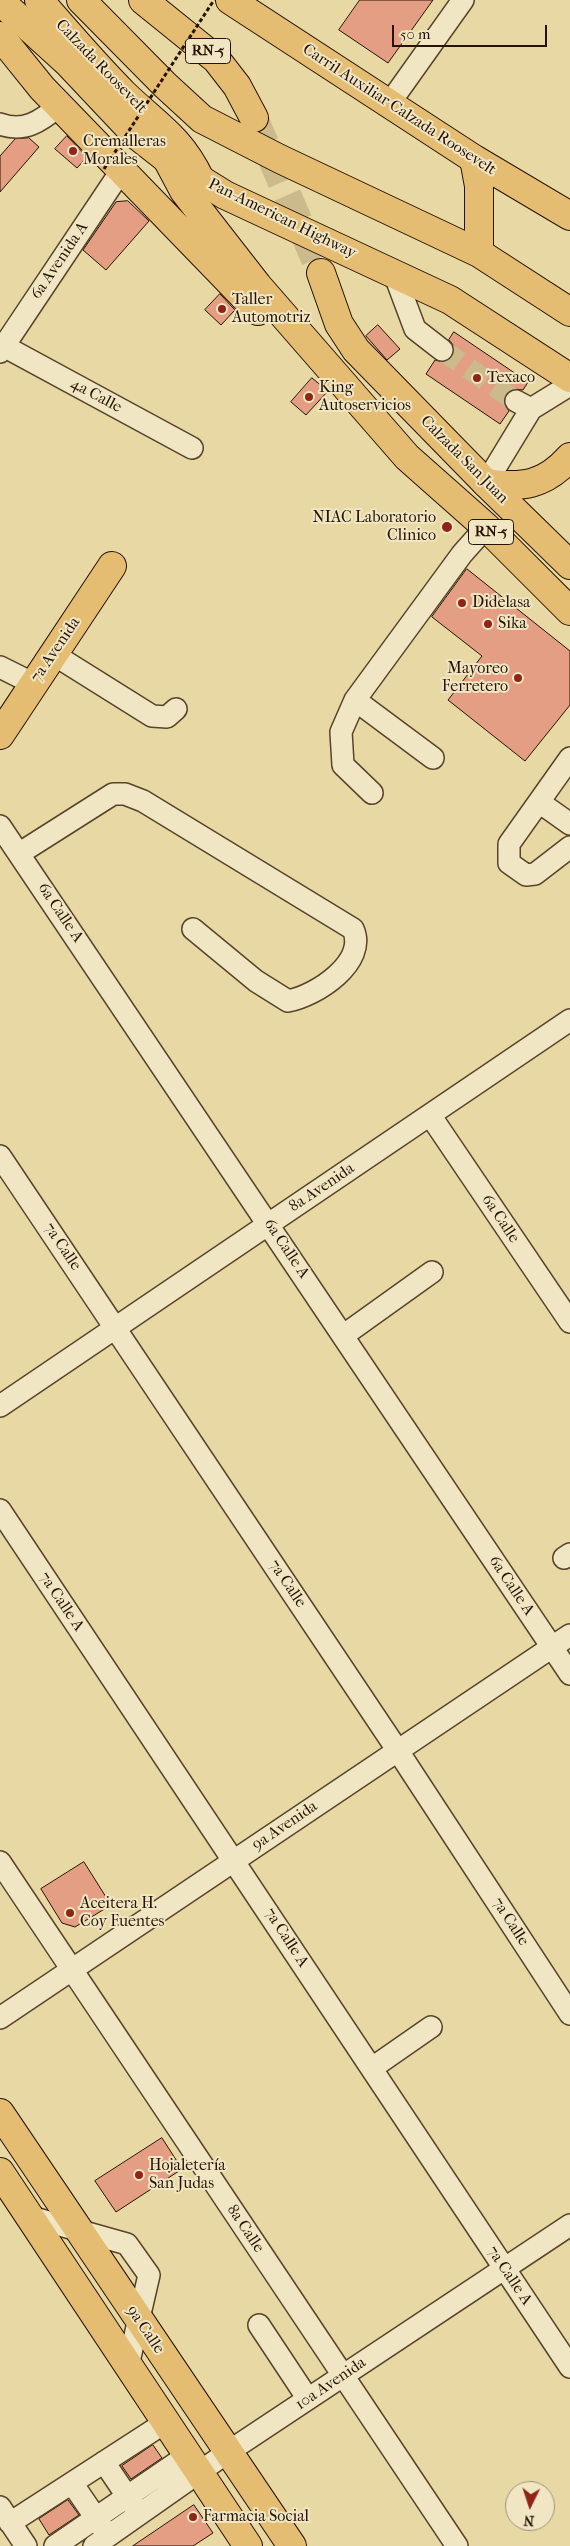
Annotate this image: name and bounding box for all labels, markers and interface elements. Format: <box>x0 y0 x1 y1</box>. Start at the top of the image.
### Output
scale bar <box>395 15 550 47</box>
street label: Calzada Roosevelt <box>51 16 151 118</box>
text: 50 m <box>400 25 430 43</box>
road number: RN-5 <box>186 38 230 64</box>
street label: Carril Auxiliar Calzada Roosevelt <box>299 40 499 180</box>
place label: Cremalleras Morales <box>83 132 166 170</box>
marker: Cremalleras Morales <box>67 145 79 157</box>
street label: Pan-American Highway <box>205 175 359 263</box>
street label: 6a Avenida A <box>27 219 93 303</box>
place label: Taller Automotriz <box>232 290 311 328</box>
marker: Taller Automotriz <box>216 303 228 315</box>
place label: Texaco <box>487 368 535 388</box>
marker: Texaco <box>471 372 483 384</box>
street label: 4a Calle <box>67 375 125 417</box>
place label: King Autoservicios <box>319 378 411 416</box>
marker: King Autoservicios <box>303 391 315 403</box>
street label: Calzada San Juan <box>416 412 512 508</box>
place label: NIAC Laboratorio Clinico <box>312 508 436 546</box>
marker: NIAC Laboratorio Clinico <box>440 520 454 534</box>
road number: RN-5 <box>468 520 514 544</box>
place label: Didelasa <box>472 593 531 613</box>
marker: Didelasa <box>456 597 468 609</box>
street label: 7a Avenida <box>27 614 85 686</box>
place label: Sika <box>498 614 527 634</box>
marker: Sika <box>482 618 494 630</box>
place label: Mayoreo Ferretero <box>442 659 508 697</box>
marker: Mayoreo Ferretero <box>512 672 524 684</box>
street label: 6a Calle A <box>33 879 87 947</box>
street label: 8a Avenida <box>286 1159 358 1217</box>
street label: 6a Calle <box>477 1191 523 1247</box>
street label: 6a Calle A <box>259 1215 313 1283</box>
street label: 7a Calle <box>39 1220 85 1274</box>
street label: 6a Calle A <box>484 1552 538 1620</box>
street label: 7a Calle <box>264 1557 310 1611</box>
street label: 7a Calle A <box>34 1569 88 1635</box>
street label: 9a Avenida <box>249 1797 321 1855</box>
place label: Aceitera H. Coy Fuentes <box>80 1894 165 1932</box>
street label: 7a Calle <box>487 1894 533 1950</box>
street label: 7a Calle A <box>260 1905 312 1971</box>
marker: Aceitera H. Coy Fuentes <box>64 1907 76 1919</box>
place label: Hojaletería San Judas <box>149 2156 226 2194</box>
marker: Hojaletería San Judas <box>133 2169 145 2181</box>
street label: 8a Calle <box>222 2201 268 2257</box>
street label: 7a Calle A <box>482 2243 536 2309</box>
street label: 9a Calle <box>122 2302 168 2358</box>
street label: 10a Avenida <box>292 2353 370 2415</box>
north arrow <box>505 2481 555 2531</box>
place label: Farmacia Social <box>203 2507 309 2527</box>
marker: Farmacia Social <box>187 2511 199 2523</box>
text: N <box>523 2512 535 2529</box>

